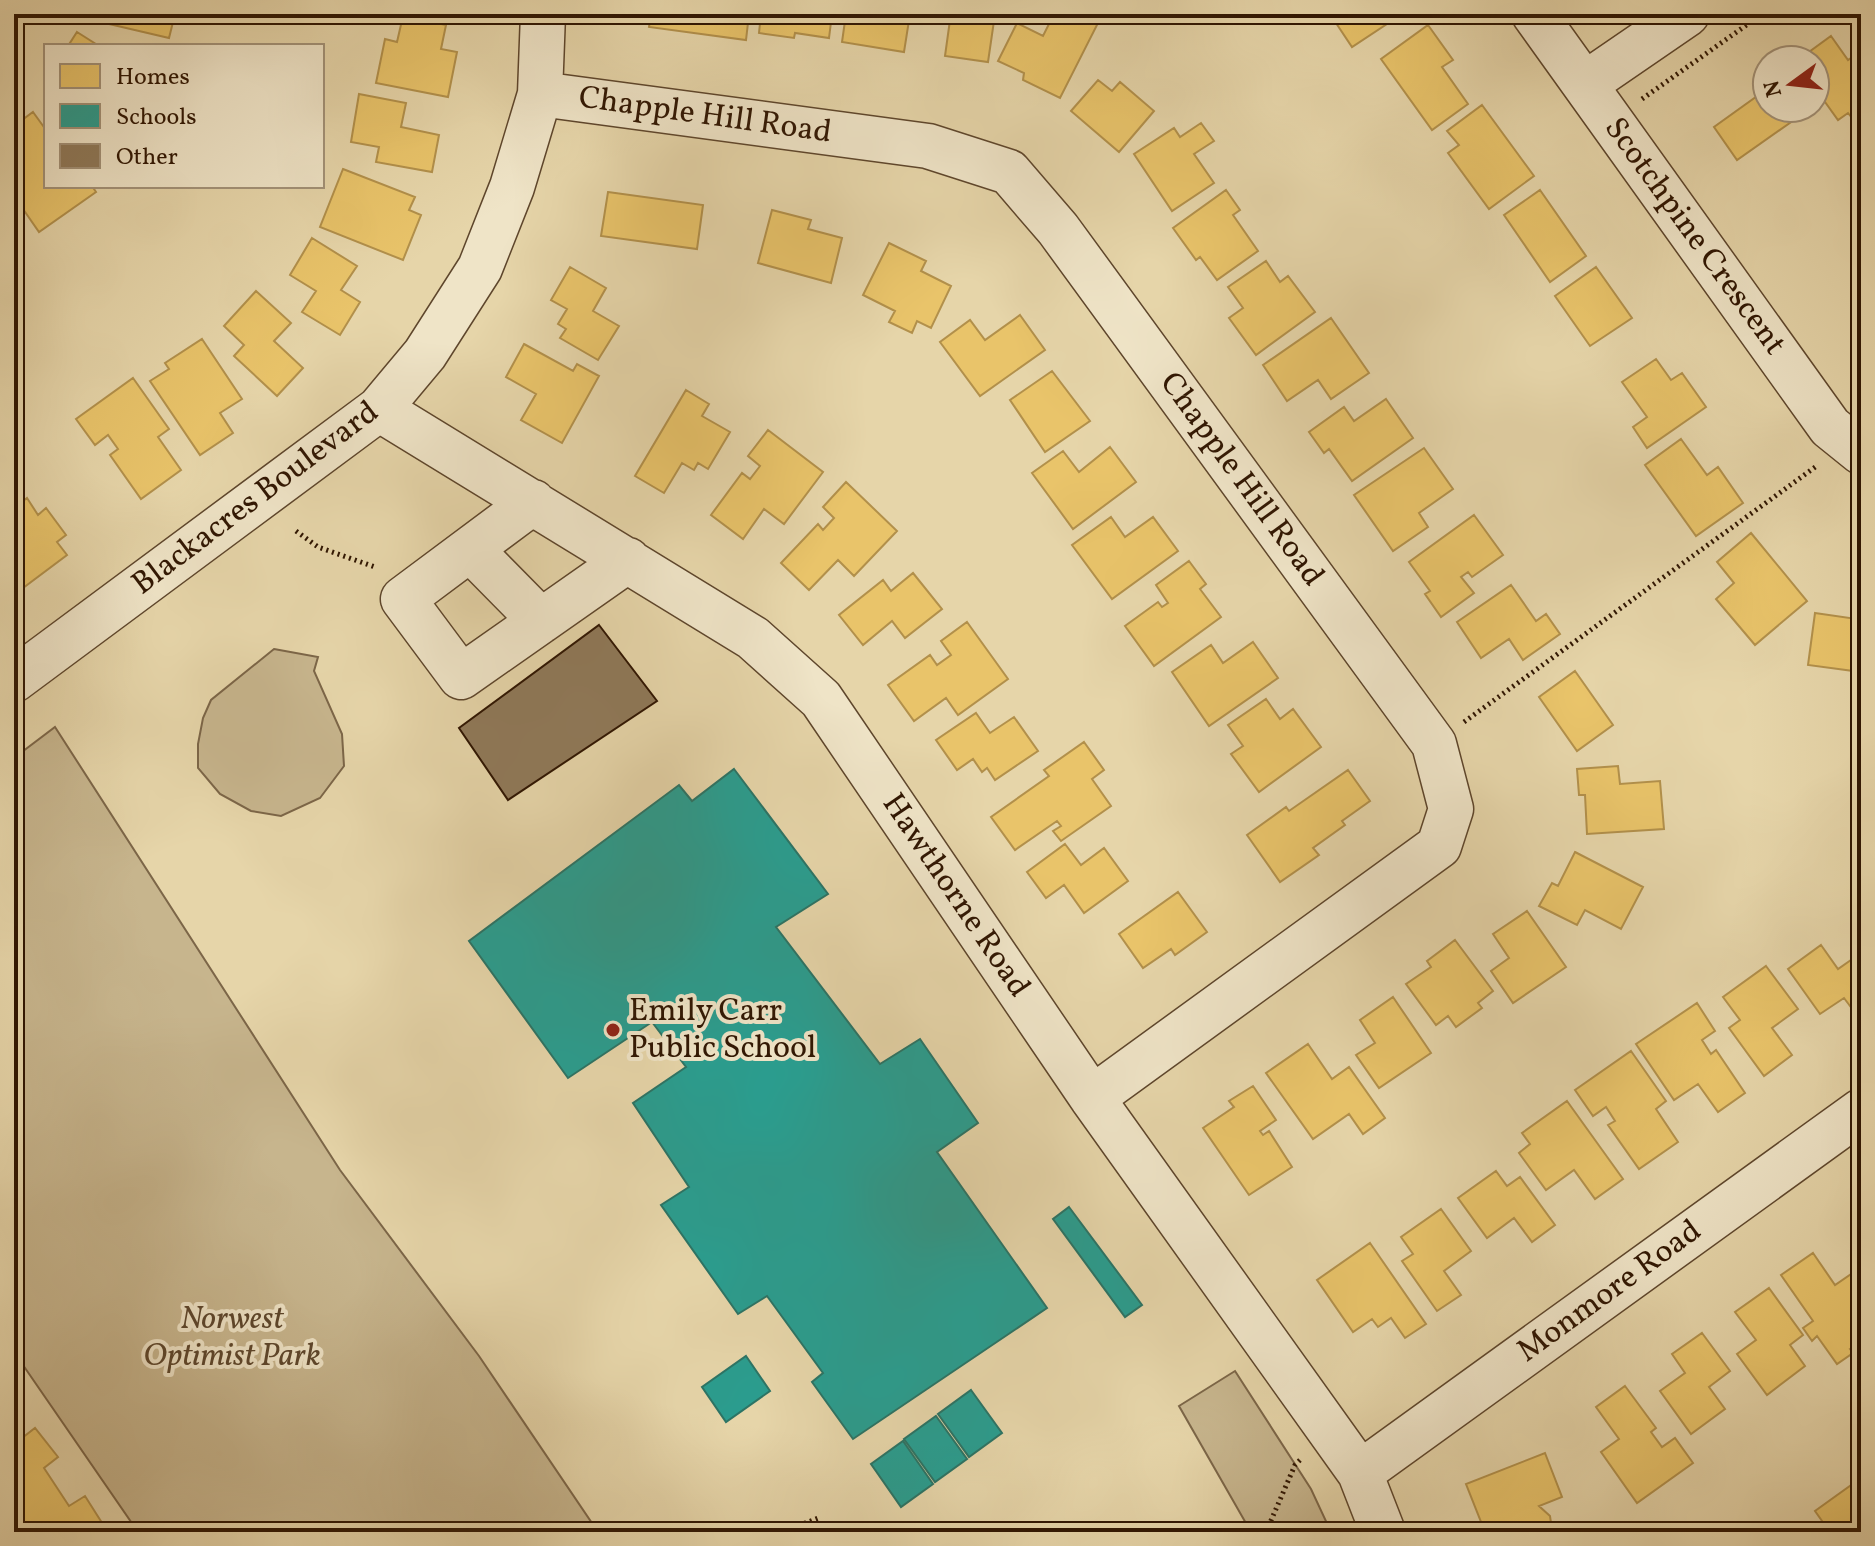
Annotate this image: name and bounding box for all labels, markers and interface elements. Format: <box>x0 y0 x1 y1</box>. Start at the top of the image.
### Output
legend <box>44 44 324 188</box>
north arrow <box>1751 44 1831 124</box>
text: Homes <box>116 61 190 95</box>
street label: Chapple Hill Road <box>576 76 834 156</box>
text: N <box>1757 77 1791 100</box>
text: Schools <box>116 101 196 135</box>
street label: Scotchpine Crescent <box>1593 109 1795 365</box>
text: Other <box>116 141 178 175</box>
street label: Chapple Hill Road <box>1148 364 1334 596</box>
street label: Blackacres Boulevard <box>123 391 389 607</box>
street label: Hawthorne Road <box>870 785 1040 1007</box>
place label: Emily Carr Public School <box>629 990 816 1071</box>
marker: Emily Carr Public School <box>604 1021 622 1039</box>
street label: Monmore Road <box>1509 1210 1711 1374</box>
park label: Norwest Optimist Park <box>143 1298 321 1379</box>

